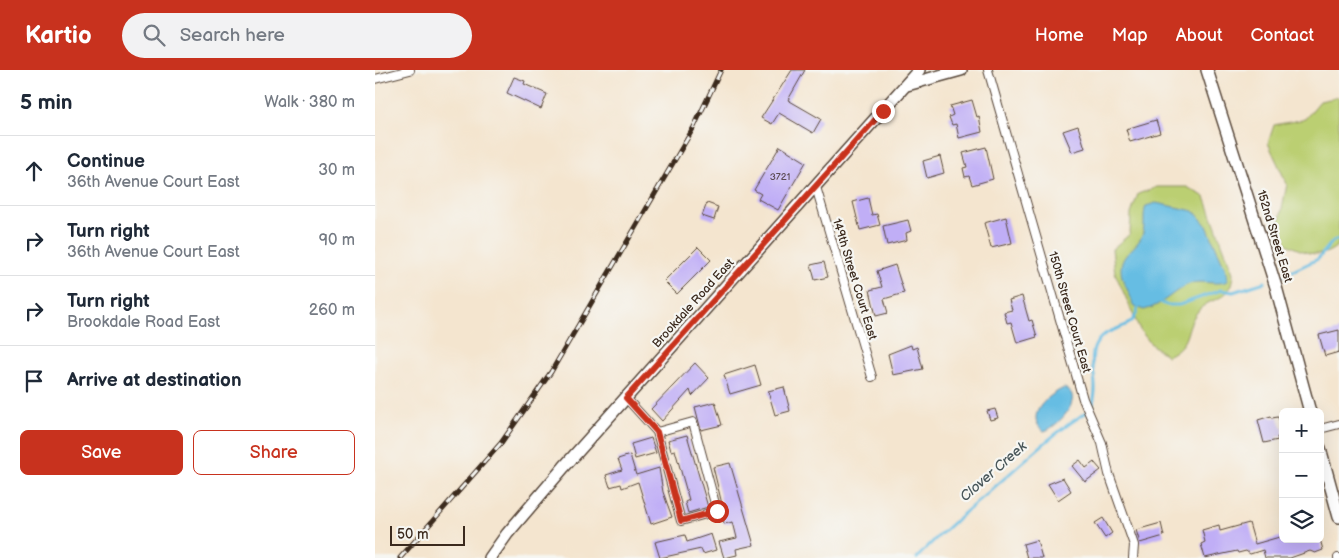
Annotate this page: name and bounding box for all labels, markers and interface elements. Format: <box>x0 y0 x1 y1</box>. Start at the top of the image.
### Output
search box <box>122 13 472 58</box>
text: Kartio <box>25 21 92 50</box>
icon: search <box>140 21 168 49</box>
text: Search here <box>180 24 285 47</box>
text: Home <box>1035 25 1084 46</box>
text: Map <box>1112 25 1148 46</box>
text: About <box>1176 25 1223 46</box>
text: Contact <box>1251 25 1314 46</box>
text: 5 min <box>20 90 73 115</box>
text: Walk · 380 m <box>264 93 355 112</box>
route end <box>872 100 895 123</box>
text: Continue <box>67 150 145 173</box>
icon: ahead <box>20 157 48 185</box>
text: 30 m <box>318 161 355 180</box>
house number: 3721 <box>770 171 790 183</box>
text: 36th Avenue Court East <box>67 173 240 192</box>
street label: 152nd Street East <box>1253 188 1296 284</box>
street label: 149th Street Court East <box>829 217 880 342</box>
text: Turn right <box>67 220 150 243</box>
icon: right <box>20 227 48 255</box>
text: 90 m <box>319 231 355 250</box>
text: 36th Avenue Court East <box>67 243 240 262</box>
street label: 150th Street Court East <box>1045 250 1094 375</box>
street label: Brookdale Road East <box>649 255 738 351</box>
text: Turn right <box>67 290 150 313</box>
icon: right <box>20 297 48 325</box>
text: 260 m <box>309 301 355 320</box>
text: Brookdale Road East <box>67 313 220 332</box>
icon: arrive <box>20 367 48 395</box>
text: Arrive at destination <box>67 369 242 392</box>
map controls <box>1279 408 1324 543</box>
button: + <box>1279 408 1324 453</box>
button: Save <box>20 430 183 475</box>
button: Share <box>193 430 355 475</box>
water label: Clover Creek <box>956 437 1031 505</box>
button: − <box>1279 453 1324 498</box>
button: layers <box>1279 498 1324 543</box>
route start <box>706 500 729 523</box>
scale bar <box>390 523 465 546</box>
text: 50 m <box>397 526 429 543</box>

